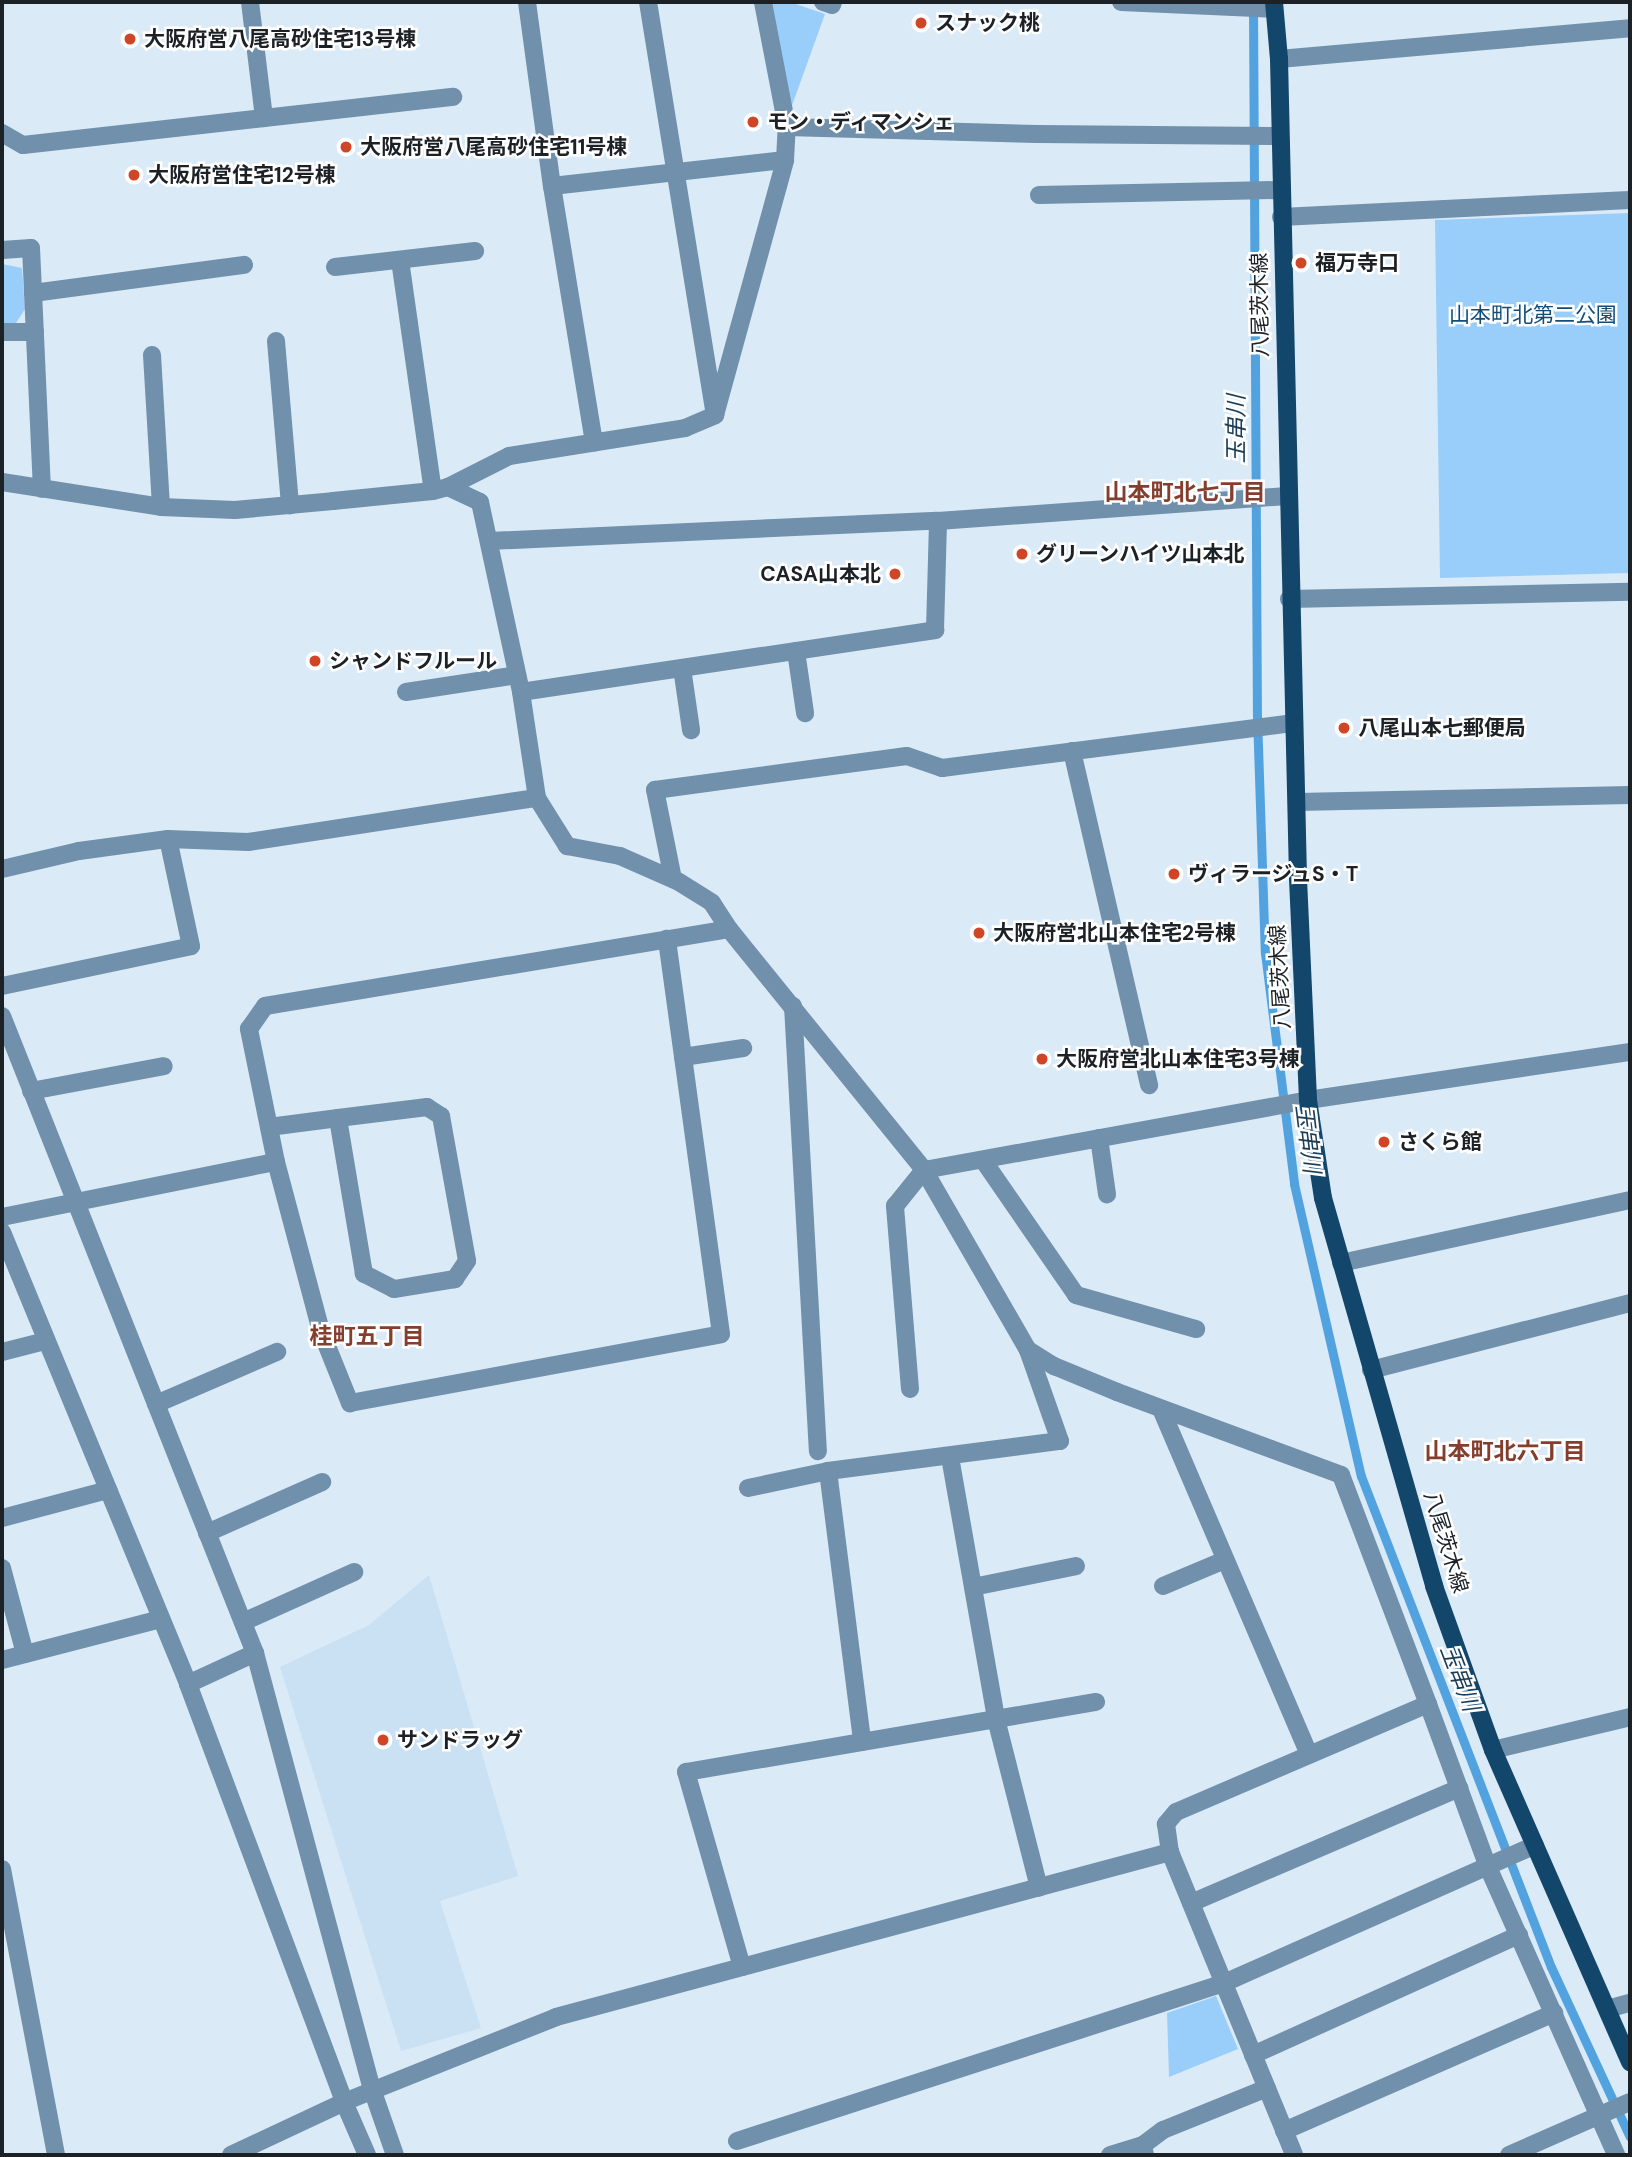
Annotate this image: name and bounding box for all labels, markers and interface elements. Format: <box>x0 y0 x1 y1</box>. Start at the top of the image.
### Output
place label: スナック桃 <box>935 10 1040 36</box>
marker: スナック桃 <box>913 15 929 31</box>
place label: 大阪府営八尾高砂住宅13号棟 <box>144 26 416 52</box>
marker: 大阪府営八尾高砂住宅13号棟 <box>122 31 138 47</box>
place label: モン・ディマンシェ <box>767 109 956 135</box>
marker: モン・ディマンシェ <box>745 114 761 130</box>
place label: 大阪府営八尾高砂住宅11号棟 <box>360 134 627 160</box>
marker: 大阪府営八尾高砂住宅11号棟 <box>338 139 354 155</box>
place label: 大阪府営住宅12号棟 <box>148 162 336 188</box>
marker: 大阪府営住宅12号棟 <box>126 167 142 183</box>
place label: 福万寺口 <box>1315 250 1399 276</box>
street label: 八尾茨木線 <box>1246 252 1274 358</box>
marker: 福万寺口 <box>1293 255 1309 271</box>
park label: 山本町北第二公園 <box>1449 302 1617 328</box>
water label: 玉串川 <box>1222 395 1250 463</box>
district label: 山本町北七丁目 <box>1105 478 1265 506</box>
place label: グリーンハイツ山本北 <box>1036 541 1246 567</box>
marker: グリーンハイツ山本北 <box>1014 546 1030 562</box>
place label: CASA山本北 <box>760 561 881 587</box>
marker: CASA山本北 <box>887 566 903 582</box>
place label: シャンドフルール <box>329 648 497 674</box>
marker: シャンドフルール <box>307 653 323 669</box>
place label: 八尾山本七郵便局 <box>1358 715 1526 741</box>
marker: 八尾山本七郵便局 <box>1336 720 1352 736</box>
place label: ヴィラージュS・T <box>1188 861 1360 887</box>
marker: ヴィラージュS・T <box>1166 866 1182 882</box>
place label: 大阪府営北山本住宅2号棟 <box>993 920 1236 946</box>
street label: 八尾茨木線 <box>1265 924 1295 1030</box>
marker: 大阪府営北山本住宅2号棟 <box>971 925 987 941</box>
place label: 大阪府営北山本住宅3号棟 <box>1056 1046 1300 1072</box>
marker: 大阪府営北山本住宅3号棟 <box>1034 1051 1050 1067</box>
water label: 玉串川 <box>1290 1103 1326 1175</box>
place label: さくら館 <box>1398 1129 1482 1155</box>
marker: さくら館 <box>1376 1134 1392 1150</box>
district label: 桂町五丁目 <box>310 1322 424 1350</box>
district label: 山本町北六丁目 <box>1425 1437 1585 1465</box>
street label: 八尾茨木線 <box>1419 1488 1473 1596</box>
water label: 玉串川 <box>1435 1641 1485 1715</box>
place label: サンドラッグ <box>397 1727 523 1753</box>
marker: サンドラッグ <box>375 1732 391 1748</box>

